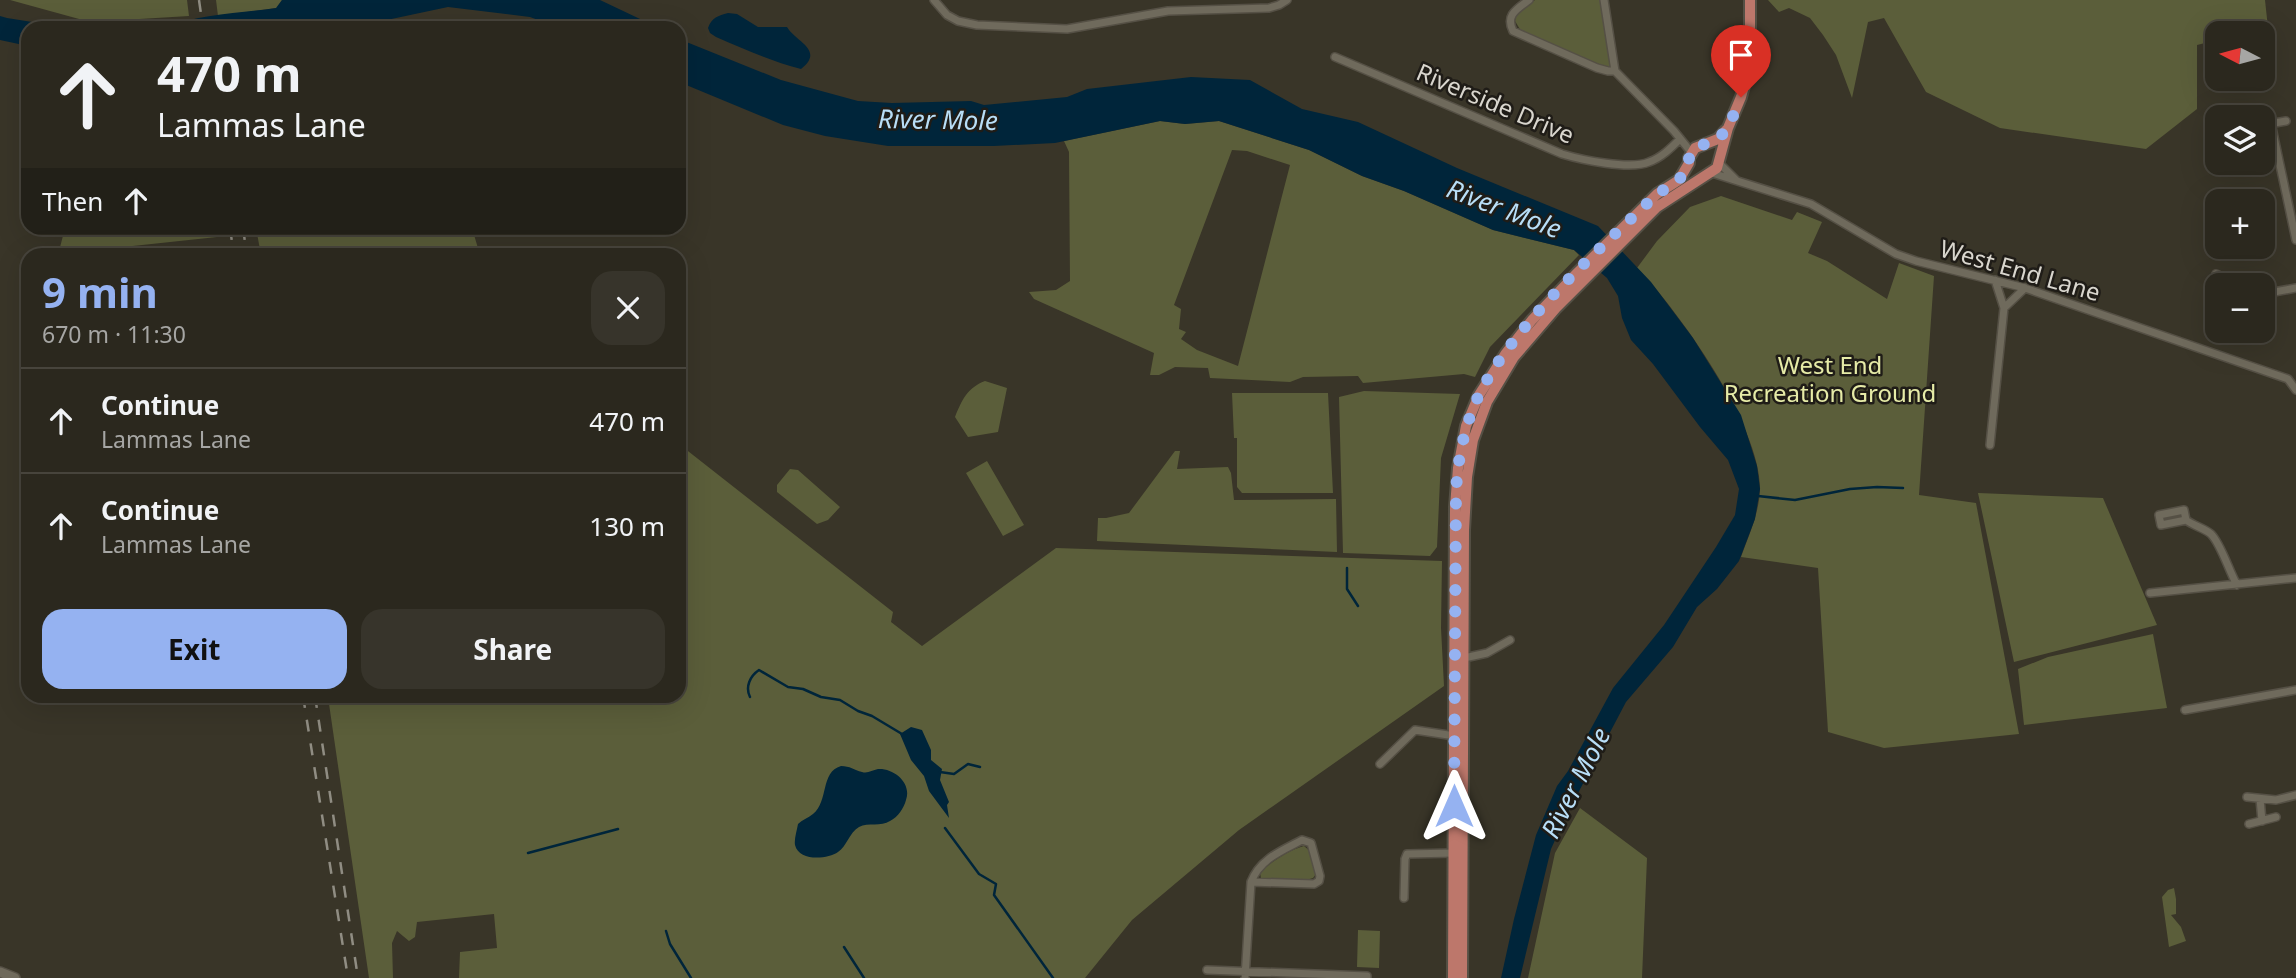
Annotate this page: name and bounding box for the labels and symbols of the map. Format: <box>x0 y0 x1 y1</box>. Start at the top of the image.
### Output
north arrow <box>2205 21 2275 91</box>
pin <box>1711 25 1771 97</box>
street label: Riverside Drive <box>1412 55 1580 151</box>
water label: River Mole <box>878 100 998 138</box>
water label: River Mole <box>1442 170 1567 246</box>
street label: West End Lane <box>1936 231 2104 308</box>
park label: West End Recreation Ground <box>1724 348 1936 409</box>
water label: River Mole <box>1532 721 1618 844</box>
position arrow <box>1417 769 1491 843</box>

